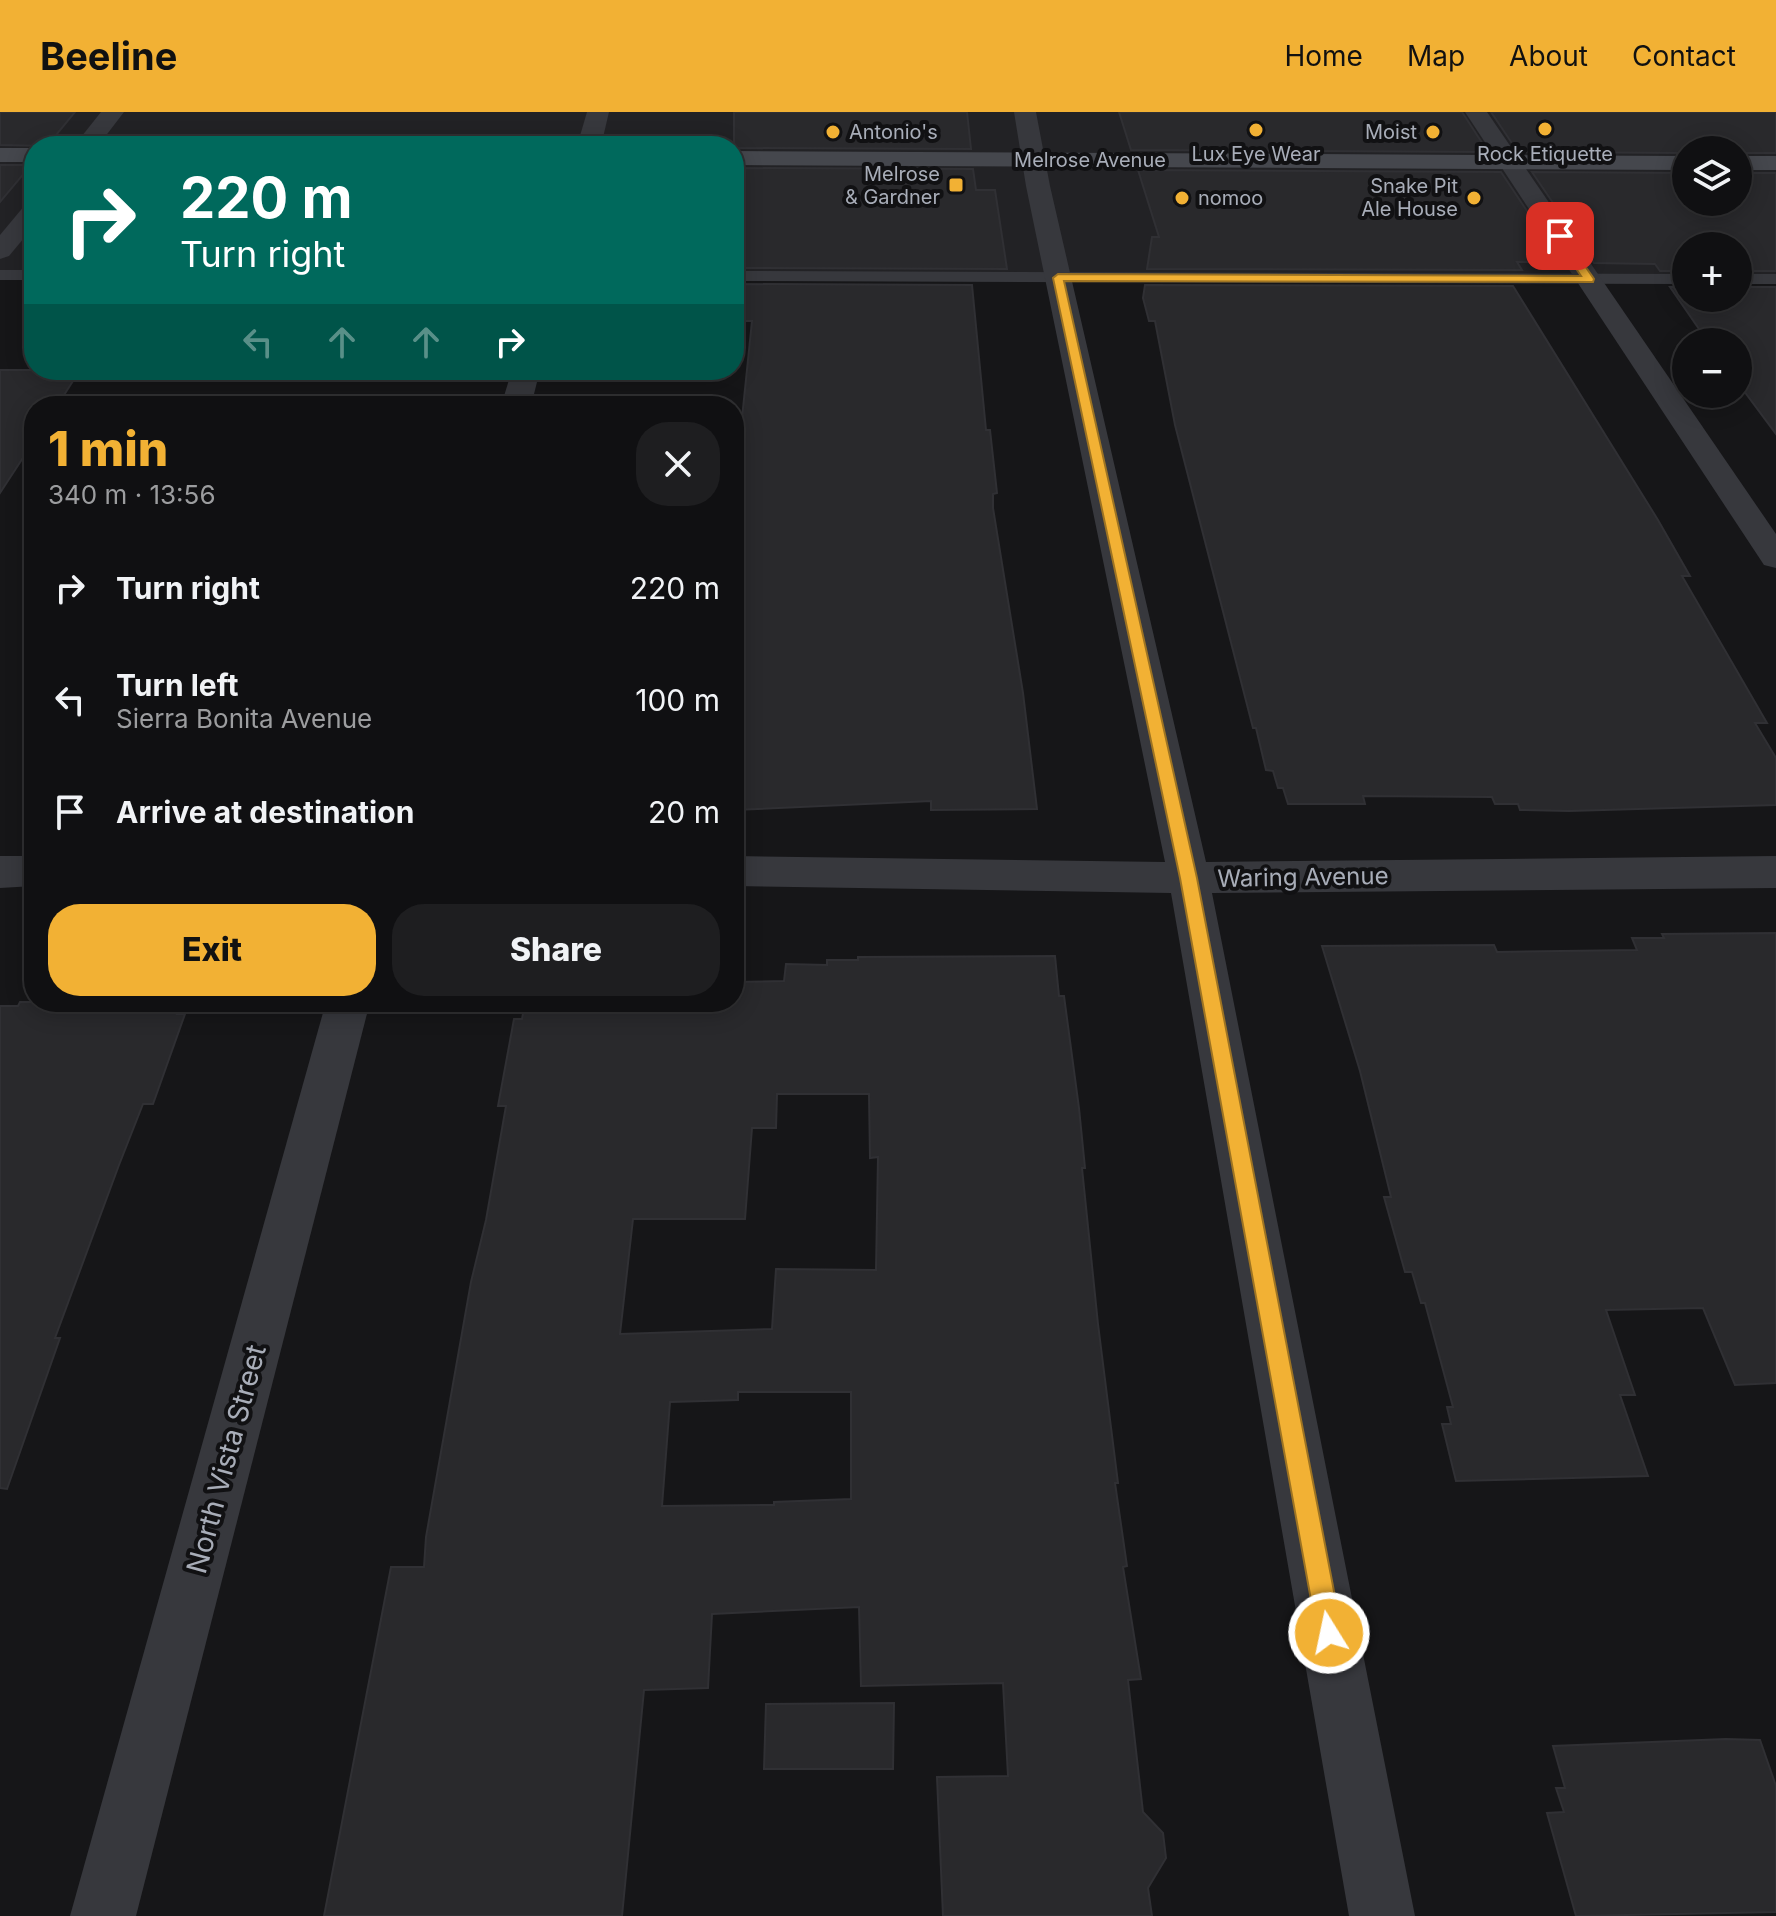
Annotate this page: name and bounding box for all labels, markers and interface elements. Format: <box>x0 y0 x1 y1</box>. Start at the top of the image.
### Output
text: Beeline <box>40 33 177 79</box>
text: Home <box>1284 39 1363 73</box>
text: Map <box>1407 39 1465 73</box>
text: About <box>1509 39 1588 73</box>
text: Contact <box>1632 39 1736 73</box>
place label: Antonio's <box>849 120 938 144</box>
place label: Moist <box>1365 120 1417 144</box>
marker: Rock Etiquette <box>1536 120 1554 138</box>
marker: Lux Eye Wear <box>1247 121 1265 139</box>
marker: Antonio's <box>824 123 842 141</box>
marker: Moist <box>1424 123 1442 141</box>
map controls <box>1672 136 1752 408</box>
button: layers <box>1672 136 1752 216</box>
place label: Lux Eye Wear <box>1191 142 1321 166</box>
place label: Rock Etiquette <box>1477 142 1613 166</box>
street label: Melrose Avenue <box>1014 148 1166 172</box>
place label: Melrose & Gardner <box>845 162 940 209</box>
text: 220 m <box>180 164 353 232</box>
icon: right <box>48 168 152 272</box>
place label: Snake Pit Ale House <box>1361 174 1458 221</box>
marker: Melrose & Gardner <box>947 176 965 194</box>
place label: nomoo <box>1198 186 1263 210</box>
marker: nomoo <box>1173 189 1191 207</box>
marker: Snake Pit Ale House <box>1465 189 1483 207</box>
pin <box>1526 202 1594 270</box>
icon: arrive <box>1538 214 1582 258</box>
text: Turn right <box>180 232 345 276</box>
button: + <box>1672 232 1752 312</box>
icon: left <box>236 320 280 364</box>
icon: ahead <box>320 320 364 364</box>
icon: ahead <box>404 320 448 364</box>
icon: right <box>488 320 532 364</box>
button: − <box>1672 328 1752 408</box>
text: 1 min <box>48 419 168 478</box>
button: close <box>636 422 720 506</box>
text: 340 m · 13:56 <box>48 479 216 510</box>
icon: right <box>48 566 92 610</box>
text: Turn right <box>116 570 260 606</box>
text: 220 m <box>630 570 720 606</box>
text: Turn left <box>116 667 238 703</box>
icon: left <box>48 678 92 722</box>
text: 100 m <box>635 682 720 718</box>
text: Sierra Bonita Avenue <box>116 703 372 734</box>
icon: arrive <box>48 790 92 834</box>
text: Arrive at destination <box>116 794 414 830</box>
text: 20 m <box>648 794 720 830</box>
street label: Waring Avenue <box>1217 861 1389 893</box>
button: Exit <box>48 904 376 996</box>
button: Share <box>392 904 720 996</box>
street label: North Vista Street <box>179 1341 273 1577</box>
position arrow <box>1287 1591 1371 1675</box>

